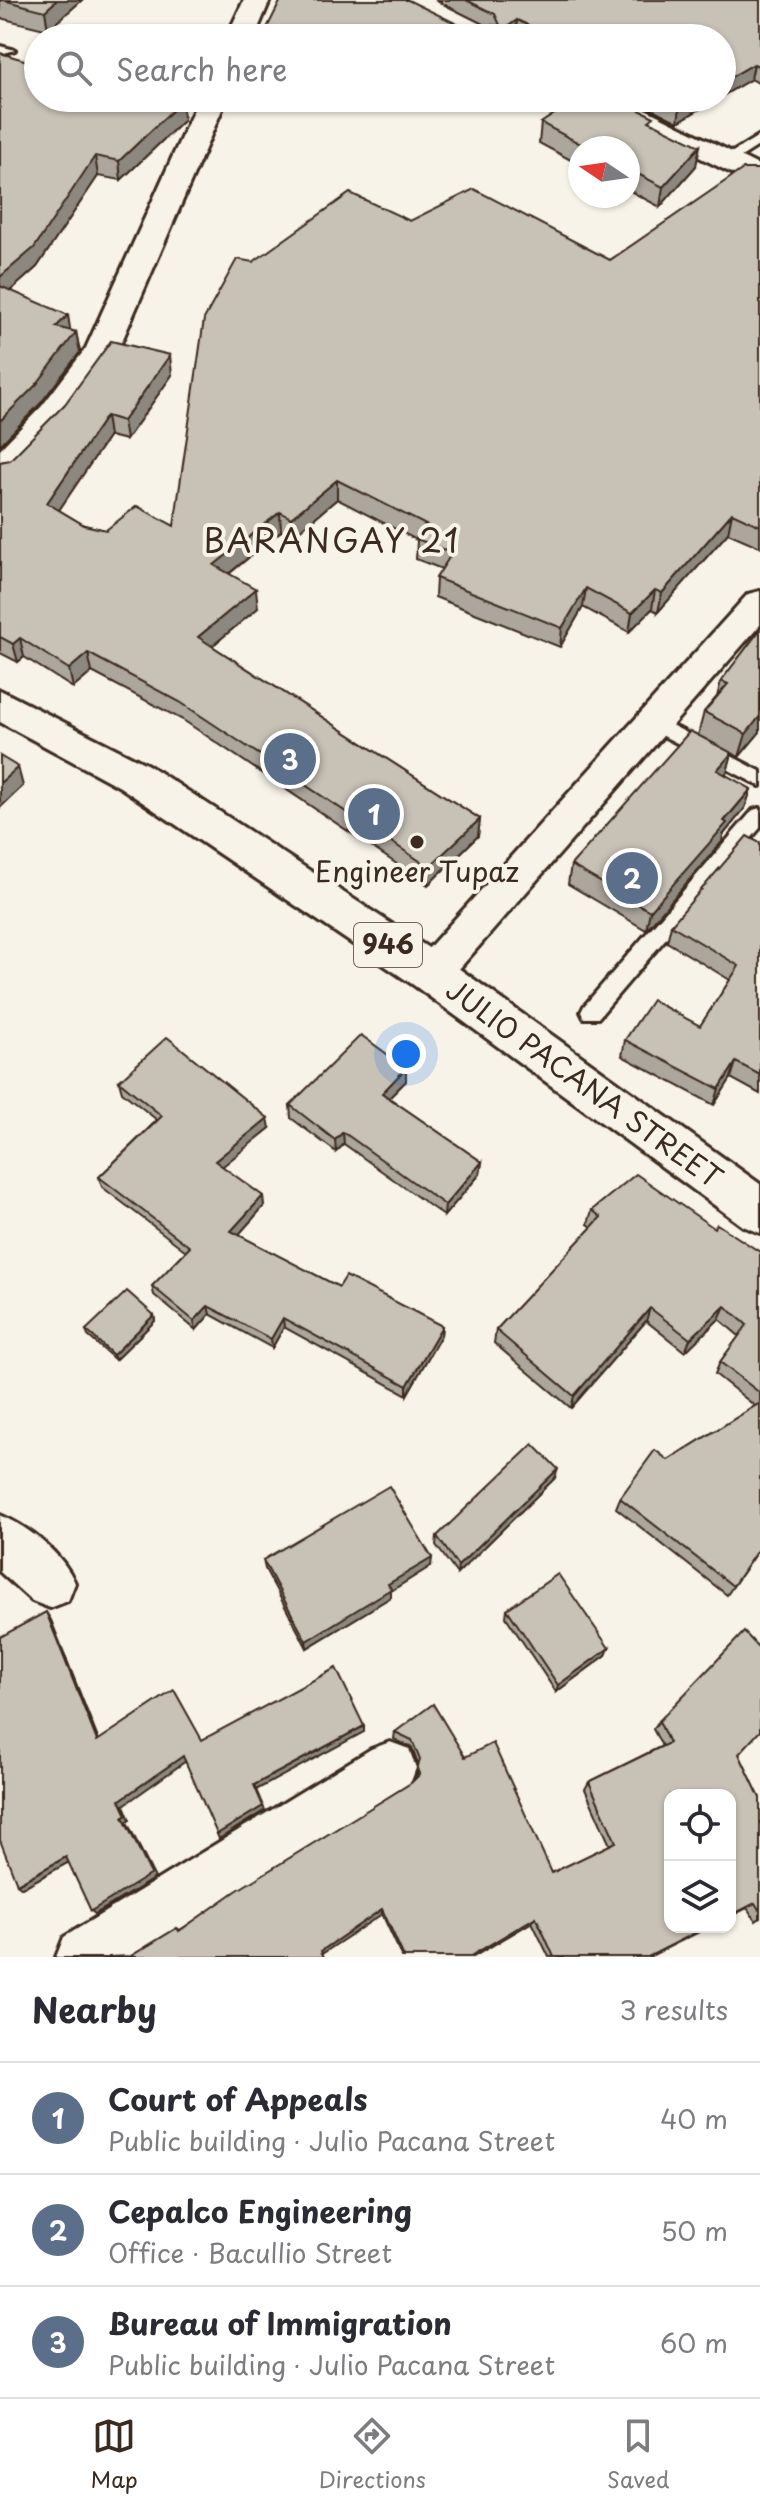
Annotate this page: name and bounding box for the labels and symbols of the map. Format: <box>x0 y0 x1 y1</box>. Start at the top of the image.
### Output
north arrow <box>568 136 640 208</box>
district label: BARANGAY 21 <box>204 516 460 564</box>
pin: 3 <box>264 729 316 789</box>
pin: 1 <box>348 784 400 844</box>
marker: Engineer Tupaz <box>408 833 426 851</box>
pin: 2 <box>606 848 658 908</box>
place label: Engineer Tupaz <box>315 849 519 892</box>
road number: 946 <box>354 923 422 967</box>
street label: JULIO PACANA STREET <box>438 968 733 1198</box>
your location <box>386 1034 426 1074</box>

